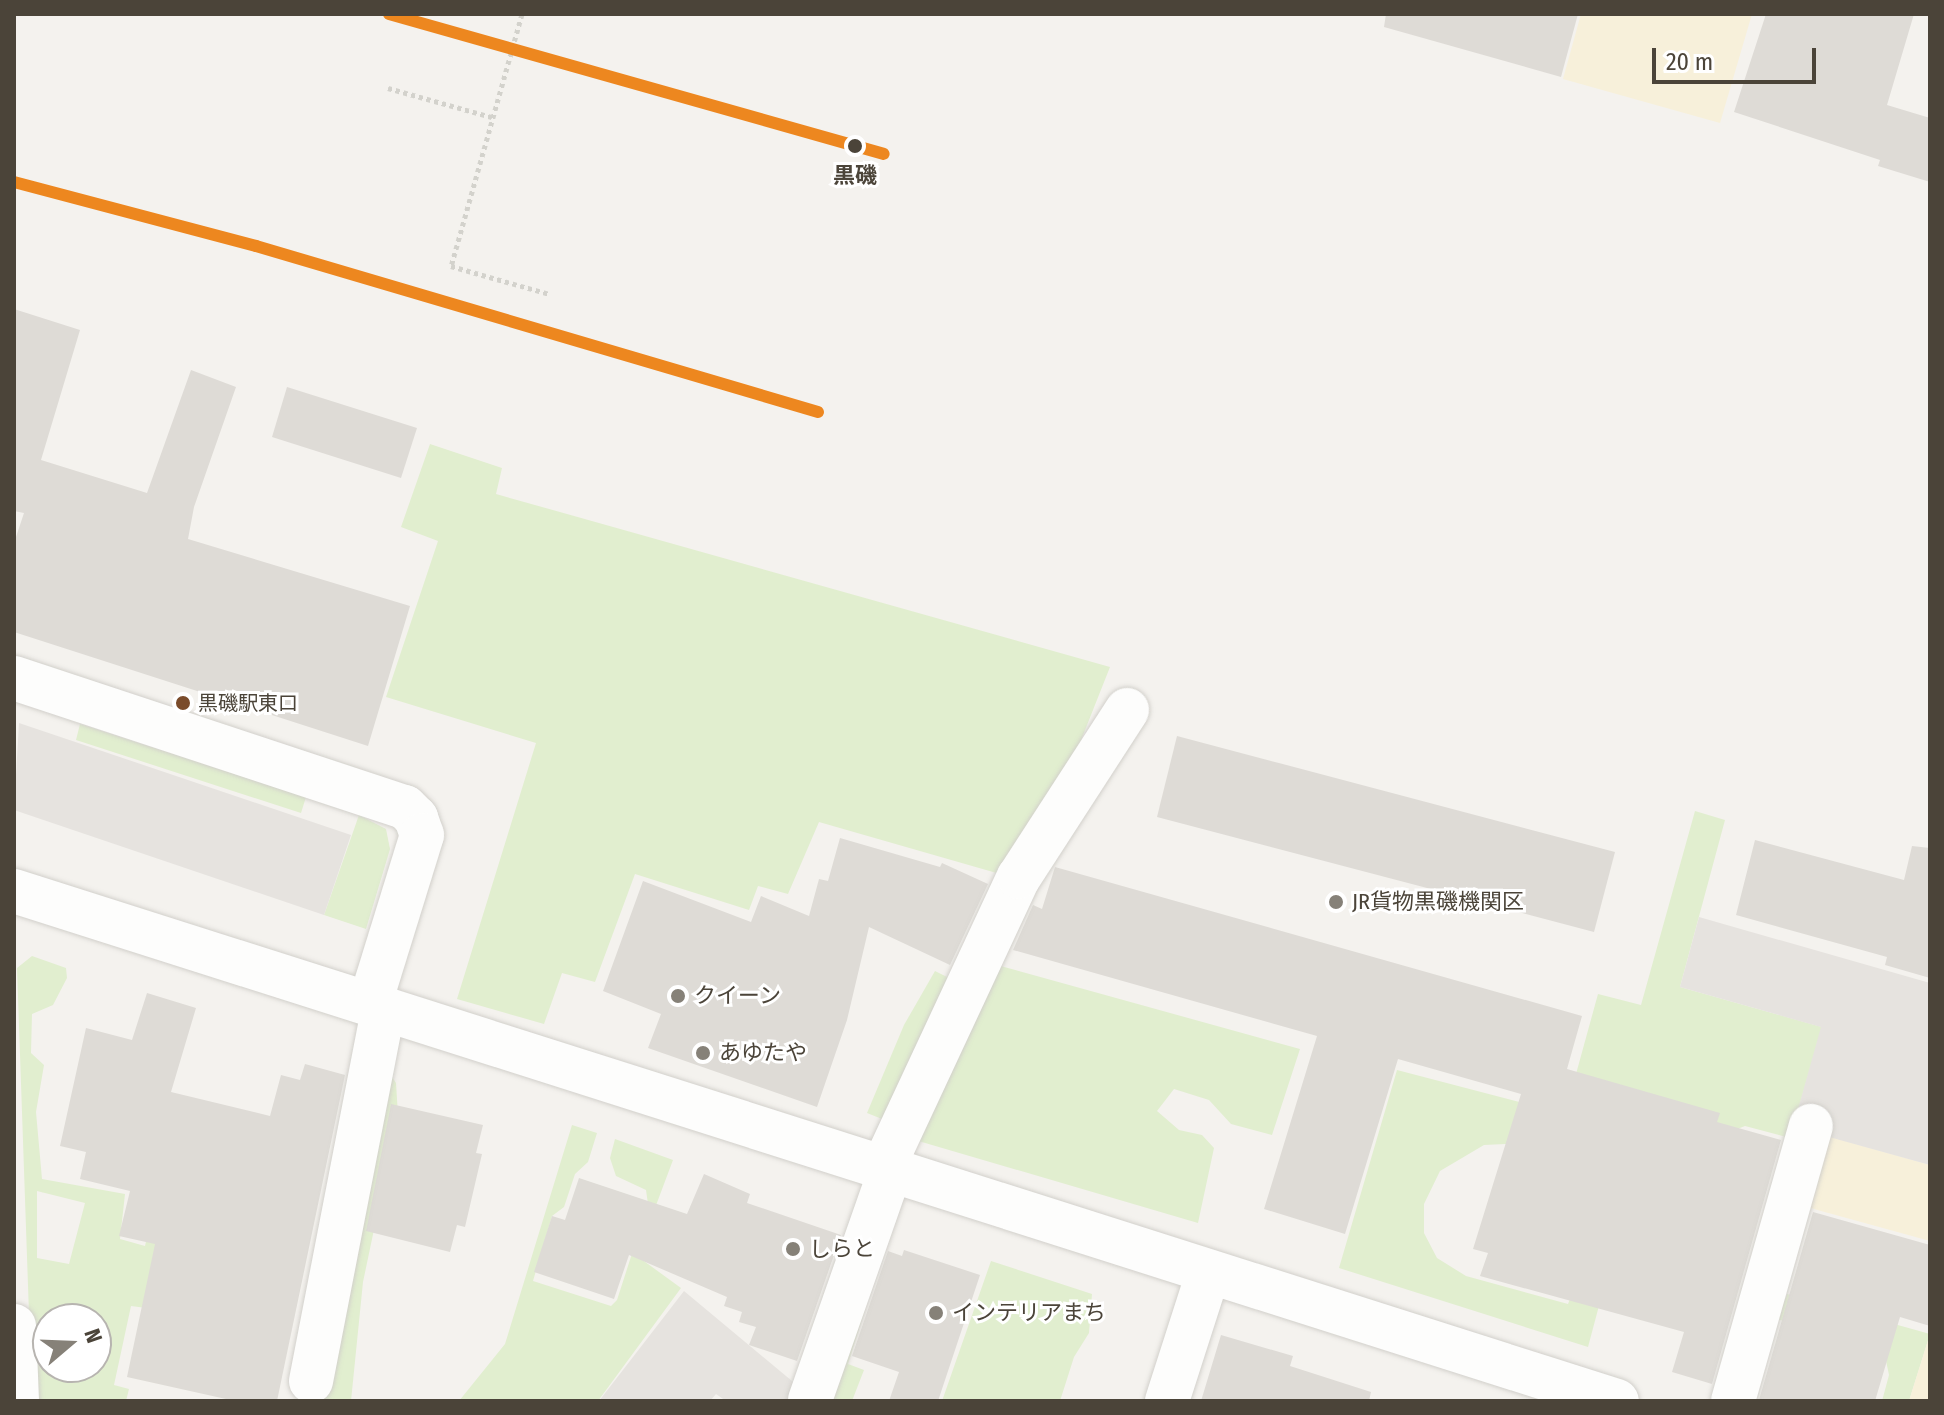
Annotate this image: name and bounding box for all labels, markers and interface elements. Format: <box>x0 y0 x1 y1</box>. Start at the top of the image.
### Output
scale bar <box>1656 32 1820 82</box>
text: 20 m <box>1666 48 1713 76</box>
marker: 黒磯 <box>842 133 868 159</box>
place label: 黒磯 <box>833 163 877 189</box>
place label: 黒磯駅東口 <box>198 691 298 715</box>
marker: 黒磯駅東口 <box>175 695 191 711</box>
place label: JR貨物黒磯機関区 <box>1352 889 1524 915</box>
marker: JR貨物黒磯機関区 <box>1327 893 1345 911</box>
place label: クイーン <box>694 983 782 1009</box>
marker: クイーン <box>669 987 687 1005</box>
place label: あゆたや <box>719 1040 807 1066</box>
marker: あゆたや <box>694 1044 712 1062</box>
place label: しらと <box>809 1236 875 1262</box>
marker: しらと <box>784 1240 802 1258</box>
place label: インテリアまち <box>952 1300 1106 1326</box>
north arrow <box>32 1303 112 1383</box>
marker: インテリアまち <box>927 1304 945 1322</box>
text: N <box>78 1325 108 1346</box>

